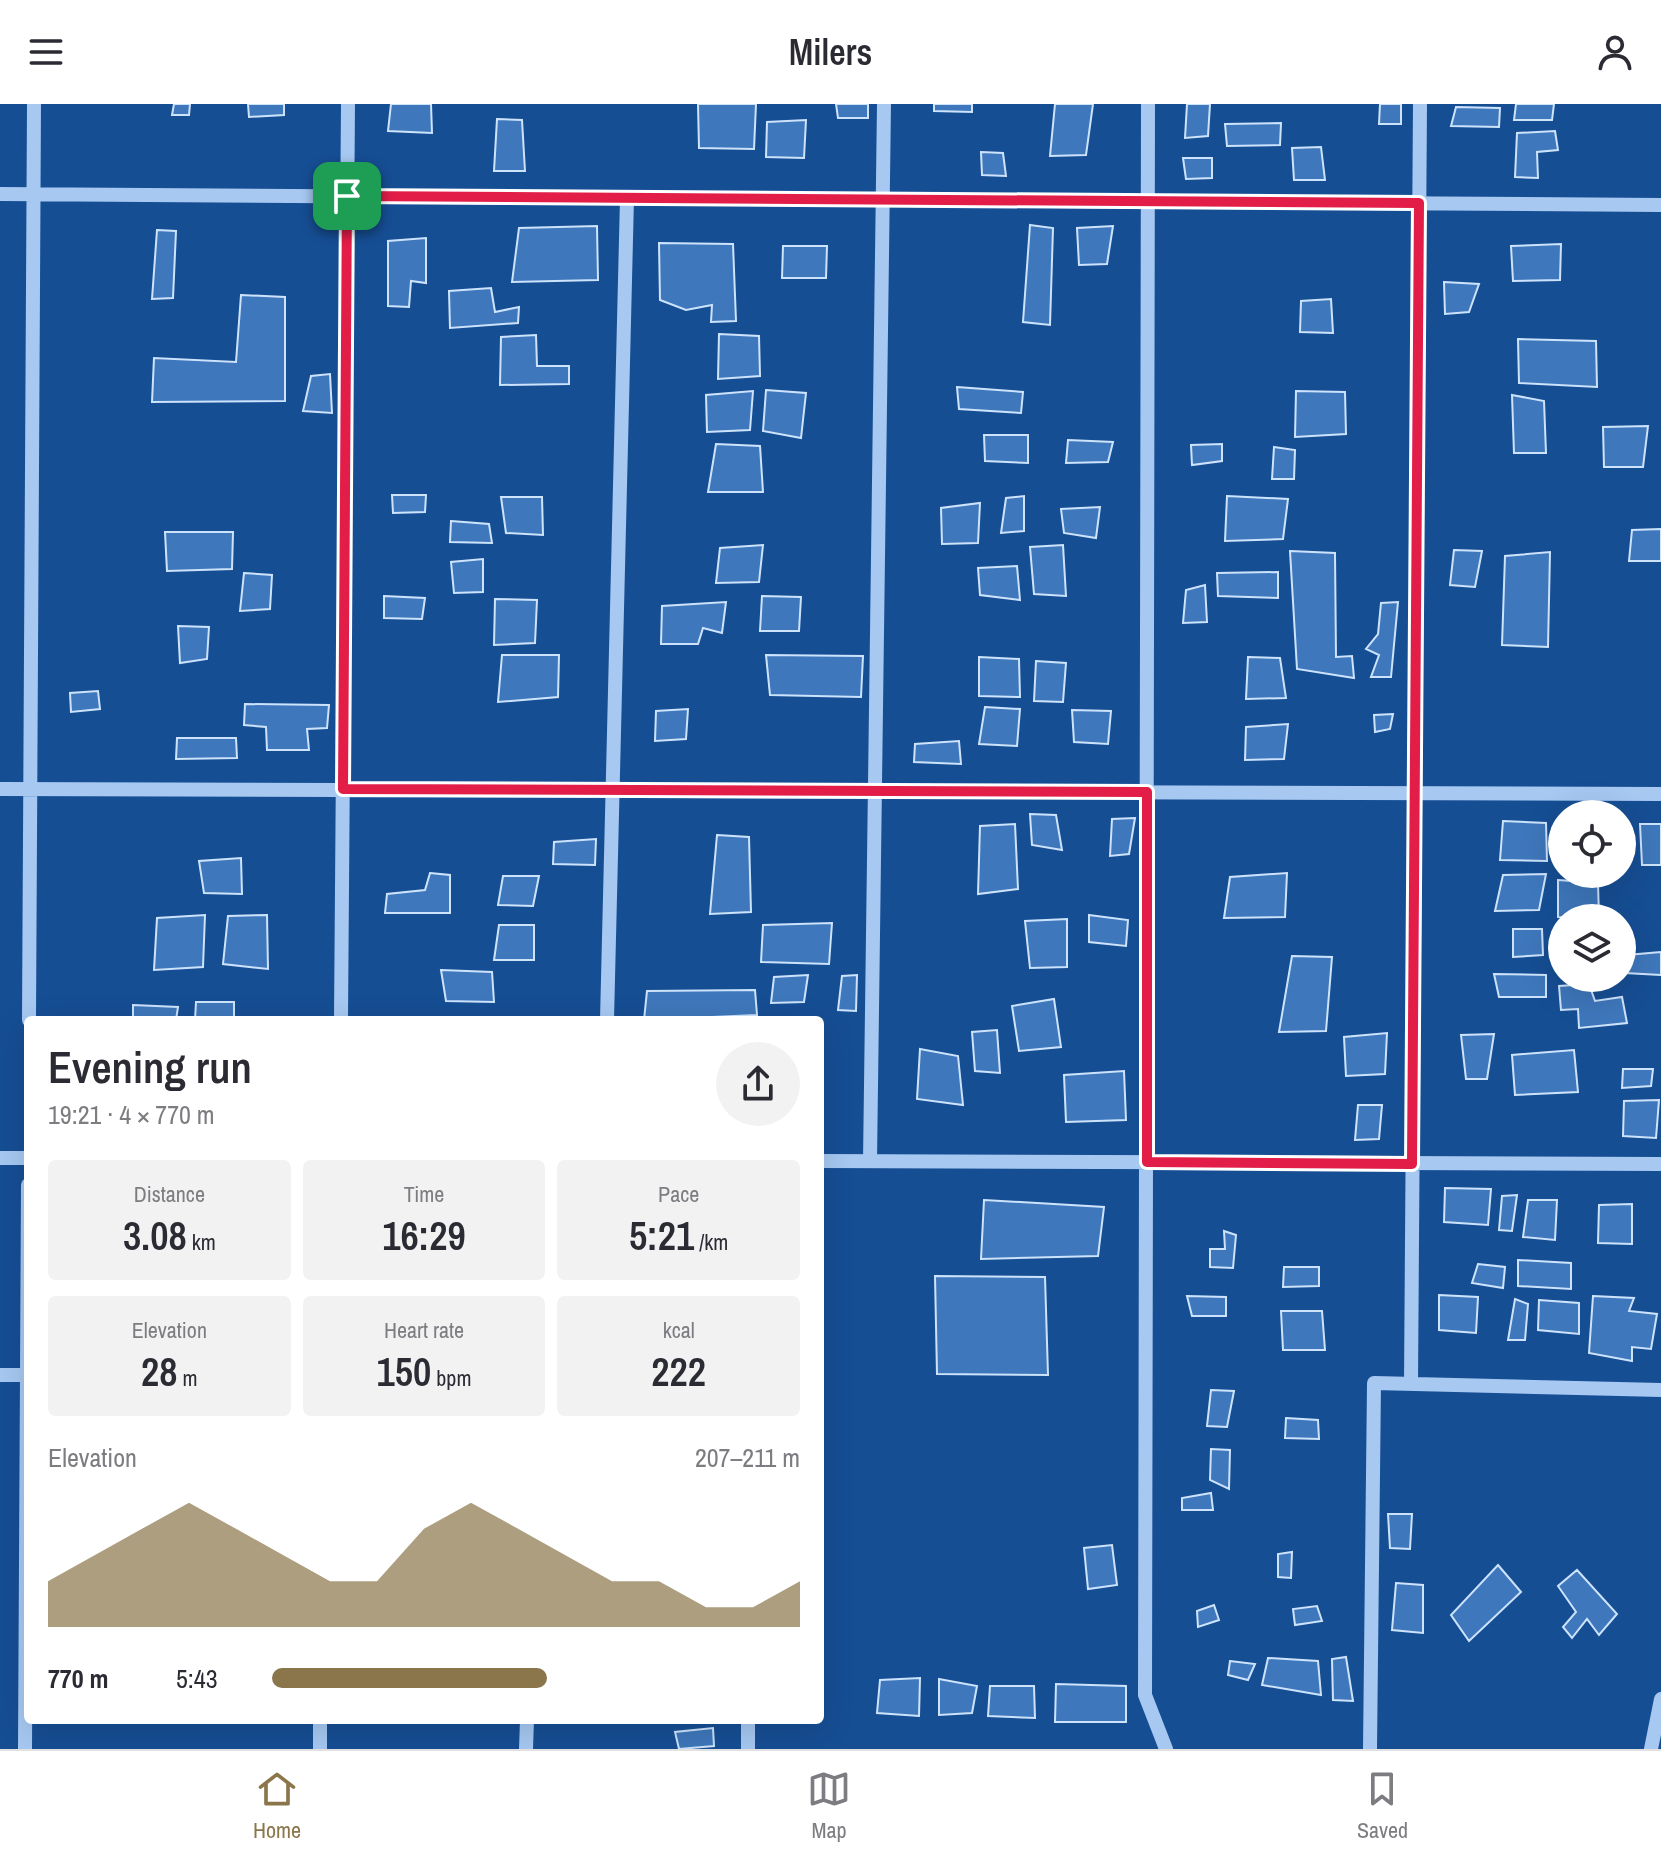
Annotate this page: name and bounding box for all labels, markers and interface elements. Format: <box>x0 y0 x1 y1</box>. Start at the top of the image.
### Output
text: Milers <box>789 28 872 76</box>
icon: menu <box>24 30 68 74</box>
icon: person <box>1593 30 1637 74</box>
pin <box>313 162 381 230</box>
icon: arrive <box>325 174 369 218</box>
map controls <box>1548 800 1636 992</box>
button: locate <box>1548 800 1636 888</box>
button: layers <box>1548 904 1636 992</box>
text: Evening run <box>48 1037 252 1097</box>
button: share <box>716 1042 800 1126</box>
text: 19:21 · 4 × 770 m <box>48 1097 215 1132</box>
text: Distance <box>134 1179 205 1209</box>
text: Time <box>404 1179 444 1209</box>
text: Pace <box>658 1179 699 1209</box>
text: 3.08 <box>123 1209 187 1262</box>
text: 16:29 <box>382 1209 466 1262</box>
text: 5:21 <box>629 1209 694 1262</box>
text: km <box>187 1227 216 1257</box>
text: /km <box>694 1227 728 1257</box>
text: Elevation <box>132 1315 207 1345</box>
text: Heart rate <box>384 1315 464 1345</box>
text: kcal <box>663 1315 695 1345</box>
text: 28 <box>141 1345 178 1398</box>
text: 150 <box>377 1345 431 1398</box>
text: 222 <box>651 1345 706 1398</box>
text: m <box>178 1363 198 1393</box>
text: bpm <box>431 1363 471 1393</box>
text: Elevation <box>48 1440 137 1475</box>
text: 207–211 m <box>695 1440 800 1475</box>
text: 770 m <box>48 1661 108 1696</box>
text: 5:43 <box>176 1661 218 1696</box>
tab: Home <box>253 1767 301 1845</box>
tab: Map <box>807 1767 851 1845</box>
tab: Saved <box>1357 1767 1408 1845</box>

